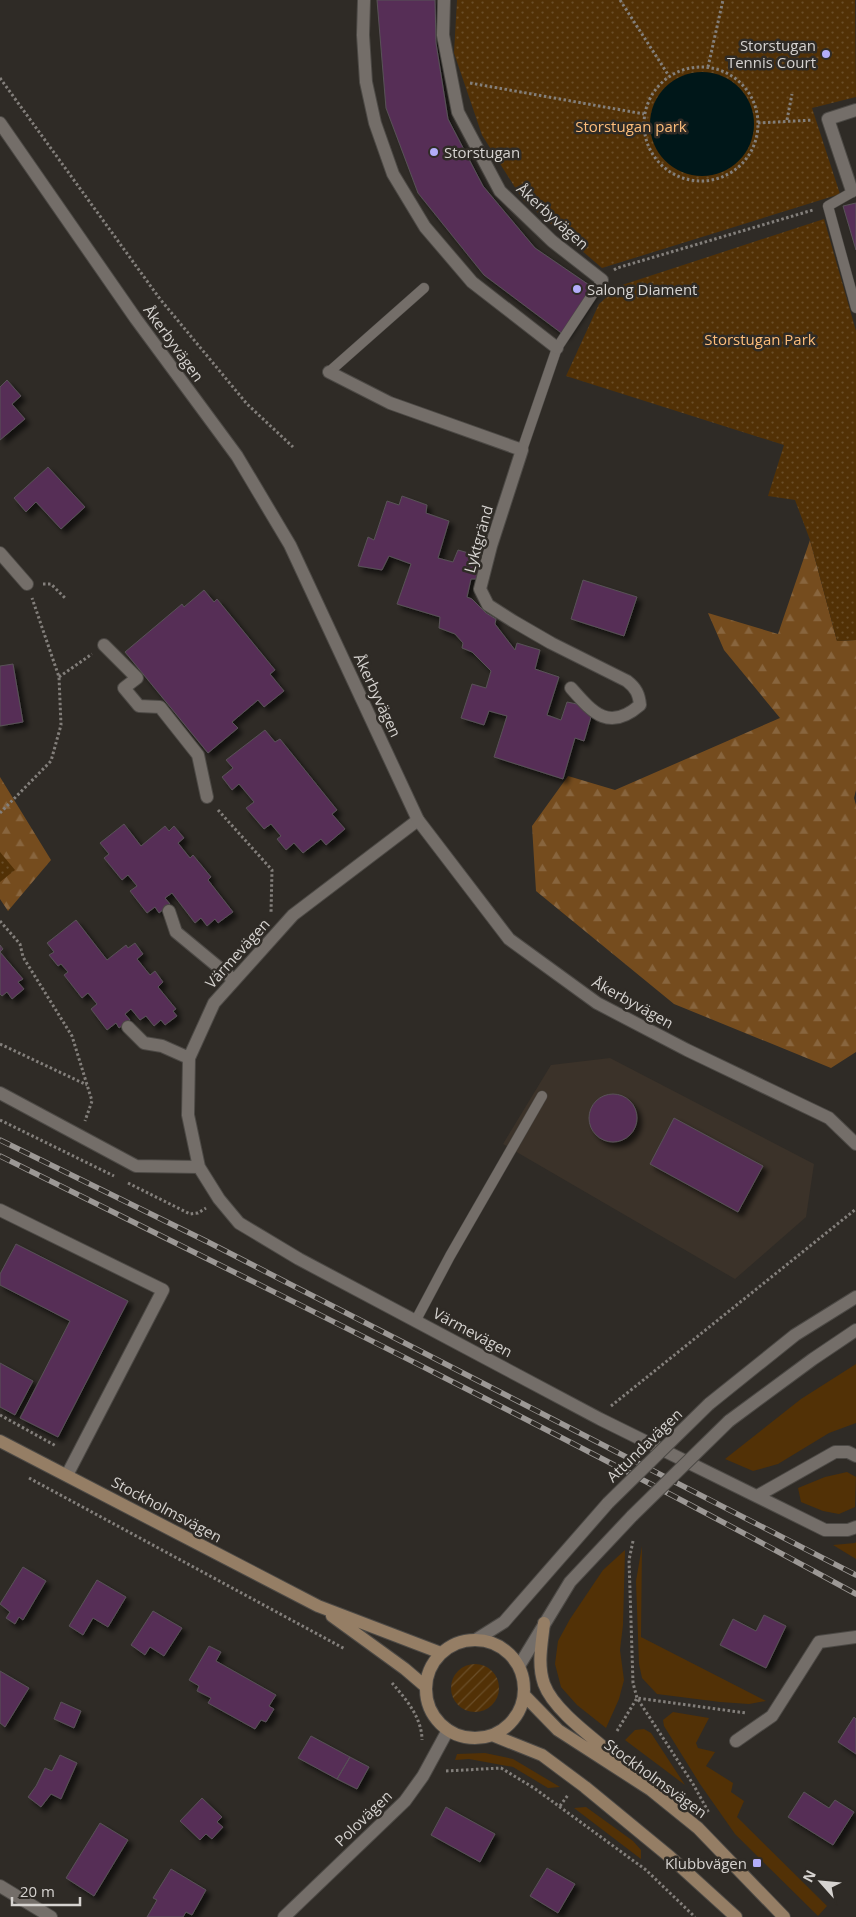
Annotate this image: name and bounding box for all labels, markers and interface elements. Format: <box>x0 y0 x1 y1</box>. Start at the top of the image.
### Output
place label: Storstugan Tennis Court <box>727 35 816 72</box>
marker: Storstugan Tennis Court <box>820 48 832 60</box>
park label: Storstugan park <box>575 116 687 136</box>
place label: Storstugan <box>444 142 520 162</box>
marker: Storstugan <box>428 146 440 158</box>
street label: Åkerbyvägen <box>513 178 593 254</box>
place label: Salong Diament <box>587 279 697 299</box>
marker: Salong Diament <box>571 283 583 295</box>
street label: Åkerbyvägen <box>139 301 209 385</box>
park label: Storstugan Park <box>704 329 816 349</box>
street label: Lyktgränd <box>459 503 497 575</box>
street label: Åkerbyvägen <box>350 650 406 740</box>
street label: Värmevägen <box>200 914 274 992</box>
street label: Åkerbyvägen <box>589 971 677 1033</box>
street label: Värmevägen <box>430 1303 516 1361</box>
street label: Attundavägen <box>602 1404 686 1486</box>
street label: Stockholmsvägen <box>108 1471 226 1547</box>
street label: Stockholmsvägen <box>601 1734 711 1822</box>
street label: Polovägen <box>330 1786 396 1850</box>
place label: Klubbvägen <box>665 1853 747 1873</box>
marker: Klubbvägen <box>751 1857 763 1869</box>
north arrow <box>796 1857 846 1907</box>
text: N <box>798 1866 820 1885</box>
scale bar <box>12 1874 80 1906</box>
text: 20 m <box>20 1881 55 1901</box>

